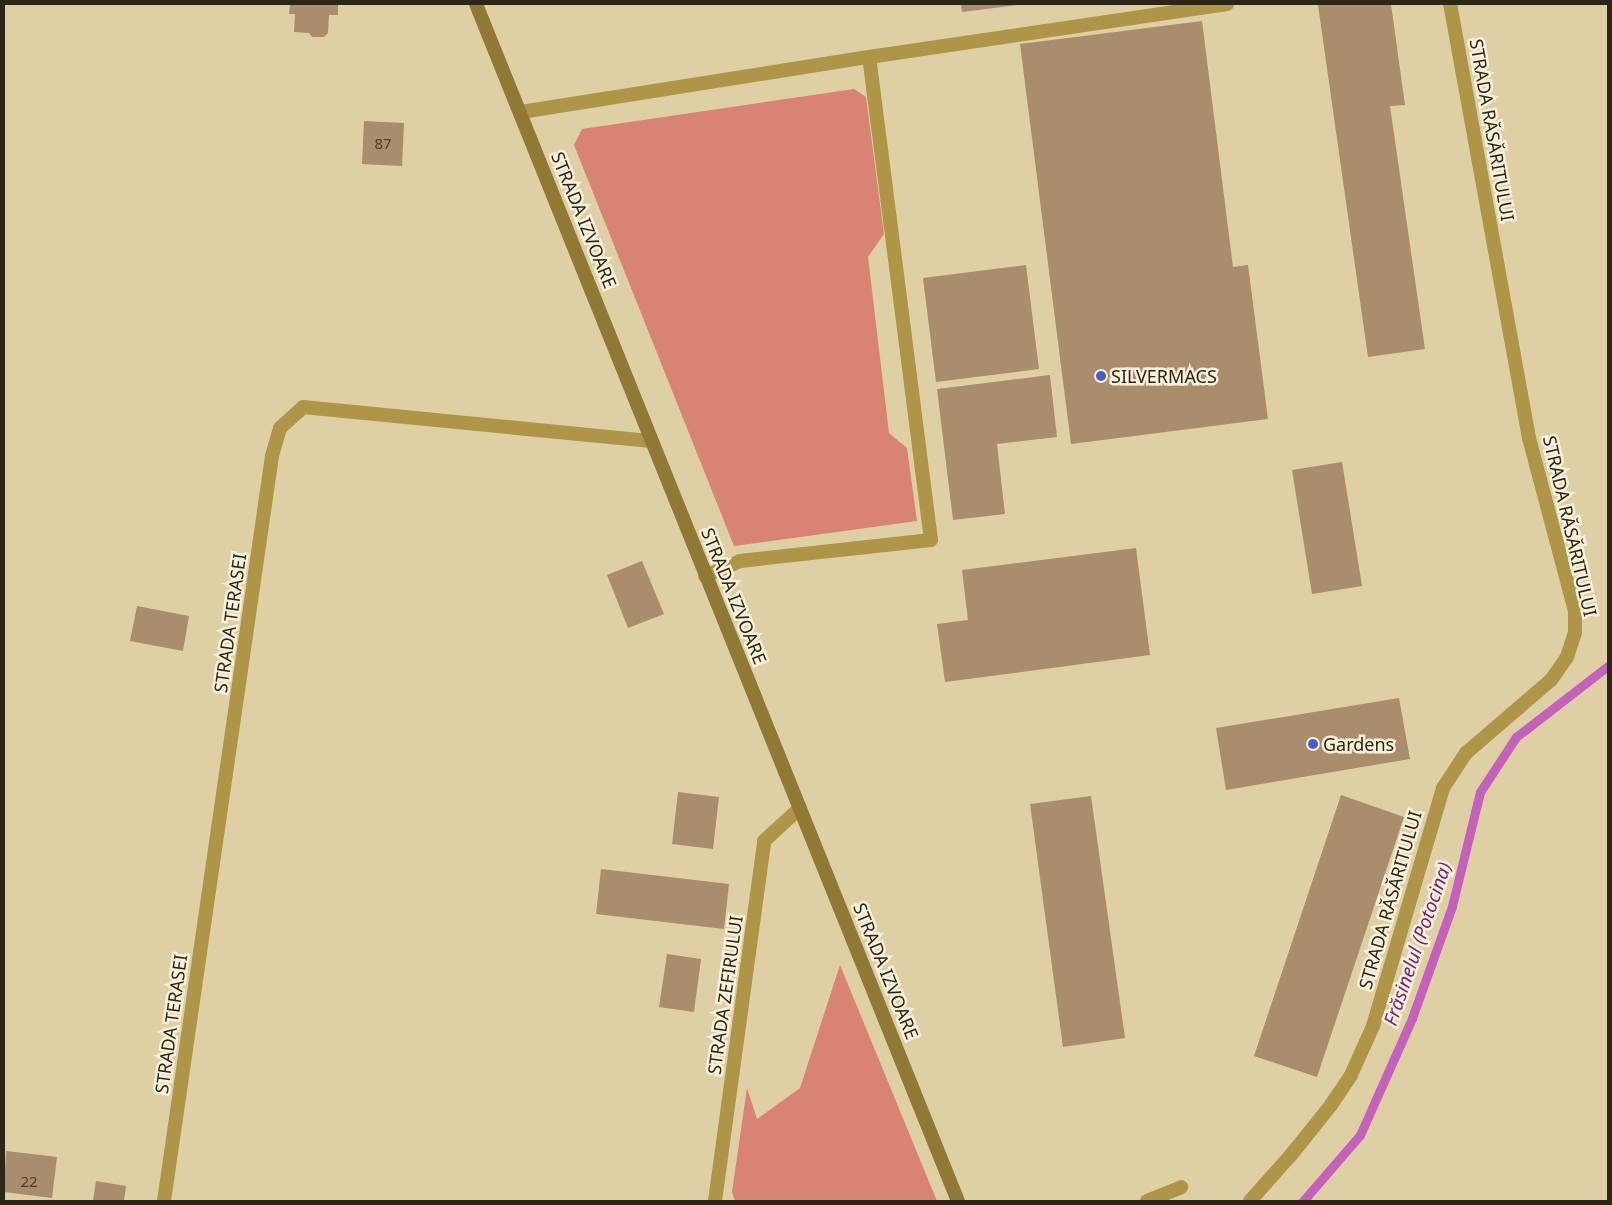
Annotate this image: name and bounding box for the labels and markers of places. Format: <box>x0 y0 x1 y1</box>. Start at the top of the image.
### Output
place label: SILVERMACS <box>1111 365 1217 387</box>
marker: SILVERMACS <box>1095 370 1107 382</box>
place label: Gardens <box>1323 733 1394 755</box>
marker: Gardens <box>1307 738 1319 750</box>

